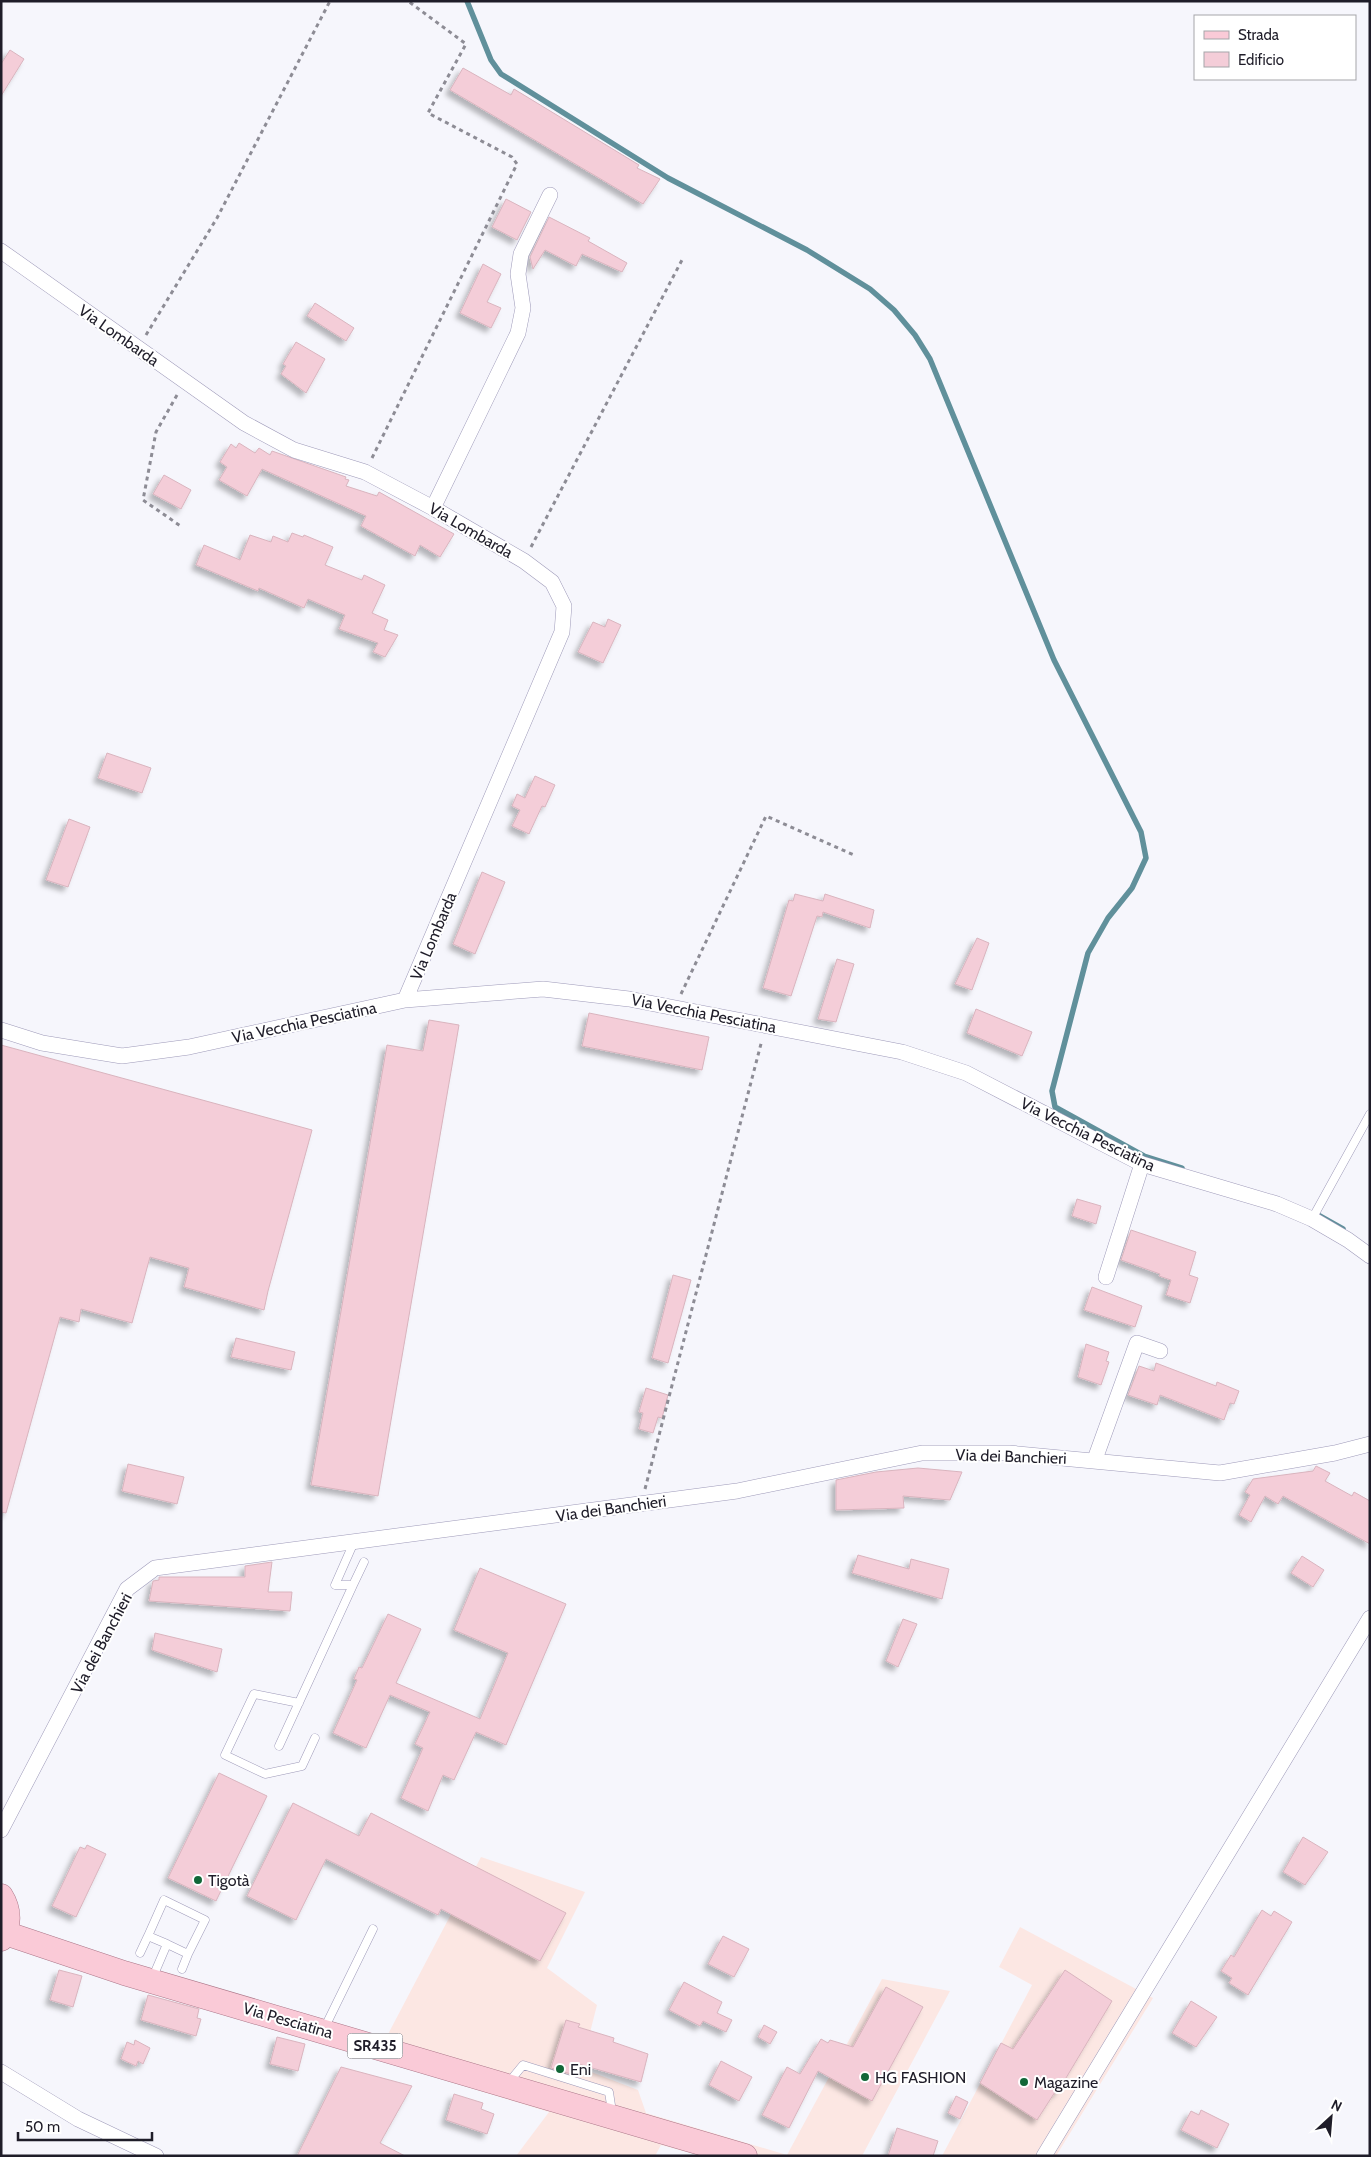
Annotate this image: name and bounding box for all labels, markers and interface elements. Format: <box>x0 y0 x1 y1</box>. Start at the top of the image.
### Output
legend <box>1194 15 1356 80</box>
text: Strada <box>1238 26 1280 44</box>
text: Edificio <box>1238 51 1284 69</box>
street label: Via Lombarda <box>75 301 163 370</box>
street label: Via Lombarda <box>425 499 516 562</box>
street label: Via Lombarda <box>406 889 461 983</box>
street label: Via Vecchia Pesciatina <box>630 990 778 1037</box>
street label: Via Vecchia Pesciatina <box>230 998 378 1047</box>
street label: Via Vecchia Pesciatina <box>1017 1094 1158 1175</box>
street label: Via dei Banchieri <box>955 1445 1067 1468</box>
street label: Via dei Banchieri <box>555 1491 668 1526</box>
street label: Via dei Banchieri <box>67 1590 136 1697</box>
place label: Tigotà <box>208 1871 250 1890</box>
marker: Tigotà <box>192 1874 204 1886</box>
street label: Via Pesciatina <box>241 1999 335 2042</box>
road number: SR435 <box>348 2034 402 2058</box>
place label: Eni <box>570 2060 591 2079</box>
marker: Eni <box>554 2063 566 2075</box>
place label: HG FASHION <box>875 2068 966 2087</box>
marker: HG FASHION <box>859 2071 871 2083</box>
place label: Magazine <box>1034 2073 1098 2092</box>
marker: Magazine <box>1018 2076 1030 2088</box>
north arrow <box>1306 2092 1356 2142</box>
text: N <box>1328 2095 1345 2116</box>
scale bar <box>18 2110 151 2142</box>
text: 50 m <box>25 2118 60 2136</box>

